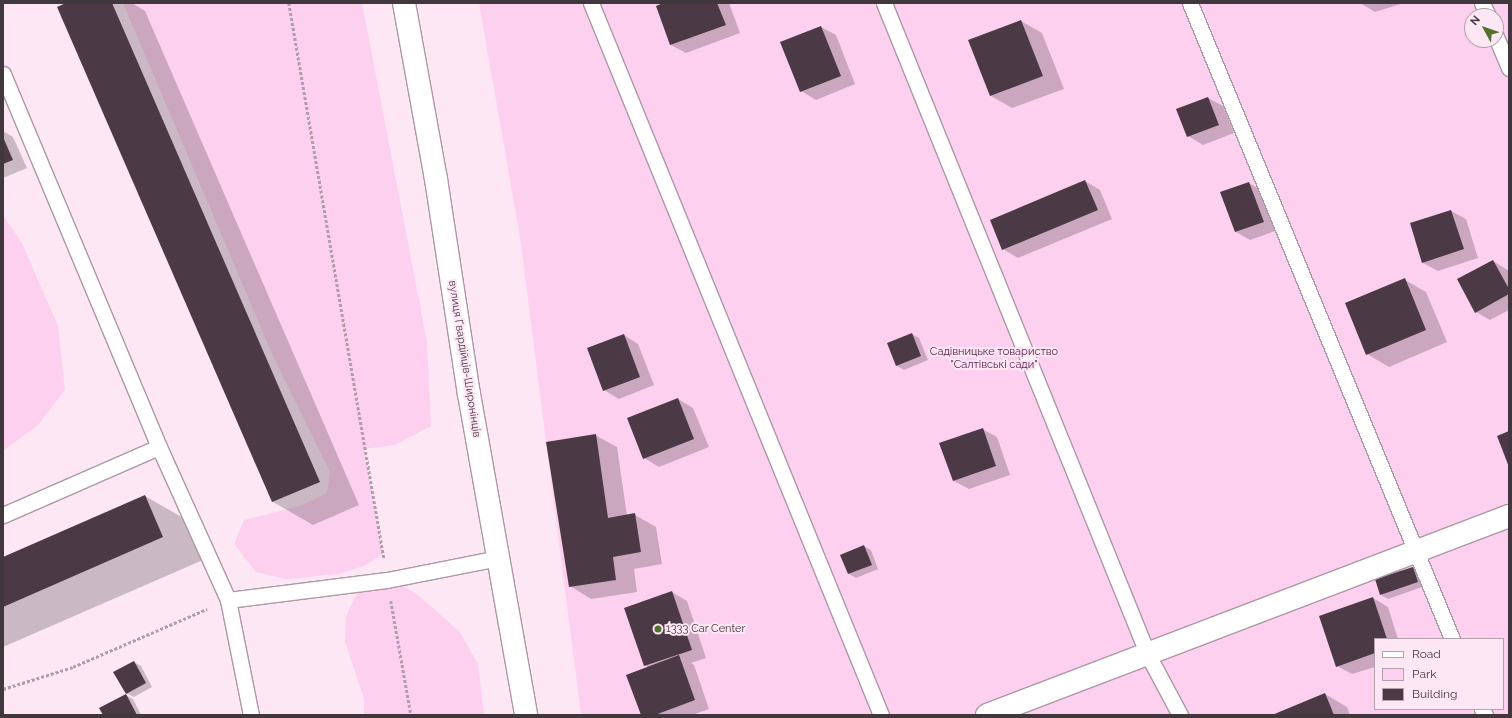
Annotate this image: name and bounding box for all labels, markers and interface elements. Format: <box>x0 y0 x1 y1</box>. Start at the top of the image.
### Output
north arrow <box>1464 8 1504 48</box>
text: N <box>1468 13 1483 28</box>
street label: вулиця Гвардійців-Широнінців <box>445 280 483 438</box>
park label: Садівницьке товариство "Салтівські сади" <box>930 346 1058 372</box>
place label: 1333 Car Center <box>666 622 746 636</box>
marker: 1333 Car Center <box>653 624 663 634</box>
legend <box>1374 638 1504 710</box>
text: Road <box>1412 647 1441 661</box>
text: Park <box>1412 667 1437 681</box>
text: Building <box>1412 687 1458 701</box>

